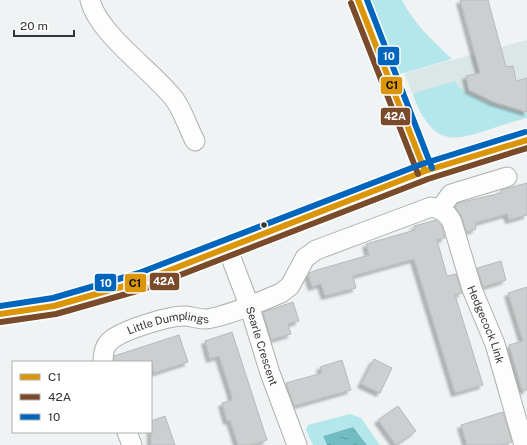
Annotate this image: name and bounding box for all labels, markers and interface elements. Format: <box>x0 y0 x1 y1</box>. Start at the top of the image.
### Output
scale bar <box>14 12 74 38</box>
text: 20 m <box>20 19 48 33</box>
line badge: 10 <box>377 46 400 66</box>
text: 10 <box>383 50 395 62</box>
line badge: C1 <box>380 76 403 95</box>
text: C1 <box>386 79 398 91</box>
line badge: 42A <box>380 107 411 126</box>
text: 42A <box>384 110 406 122</box>
unlabelled marker <box>259 220 269 230</box>
line badge: 42A <box>149 272 180 291</box>
line badge: 10 <box>94 273 117 292</box>
line badge: C1 <box>124 273 147 293</box>
text: 42A <box>153 275 175 287</box>
text: 10 <box>100 277 112 289</box>
text: C1 <box>129 277 141 289</box>
street label: Hedgecock Link <box>465 284 506 365</box>
street label: Searle Crescent <box>244 305 280 387</box>
street label: Little Dumplings <box>125 310 210 337</box>
legend <box>12 361 152 433</box>
text: C1 <box>48 370 61 384</box>
text: 42A <box>48 390 72 404</box>
text: 10 <box>48 410 60 424</box>

